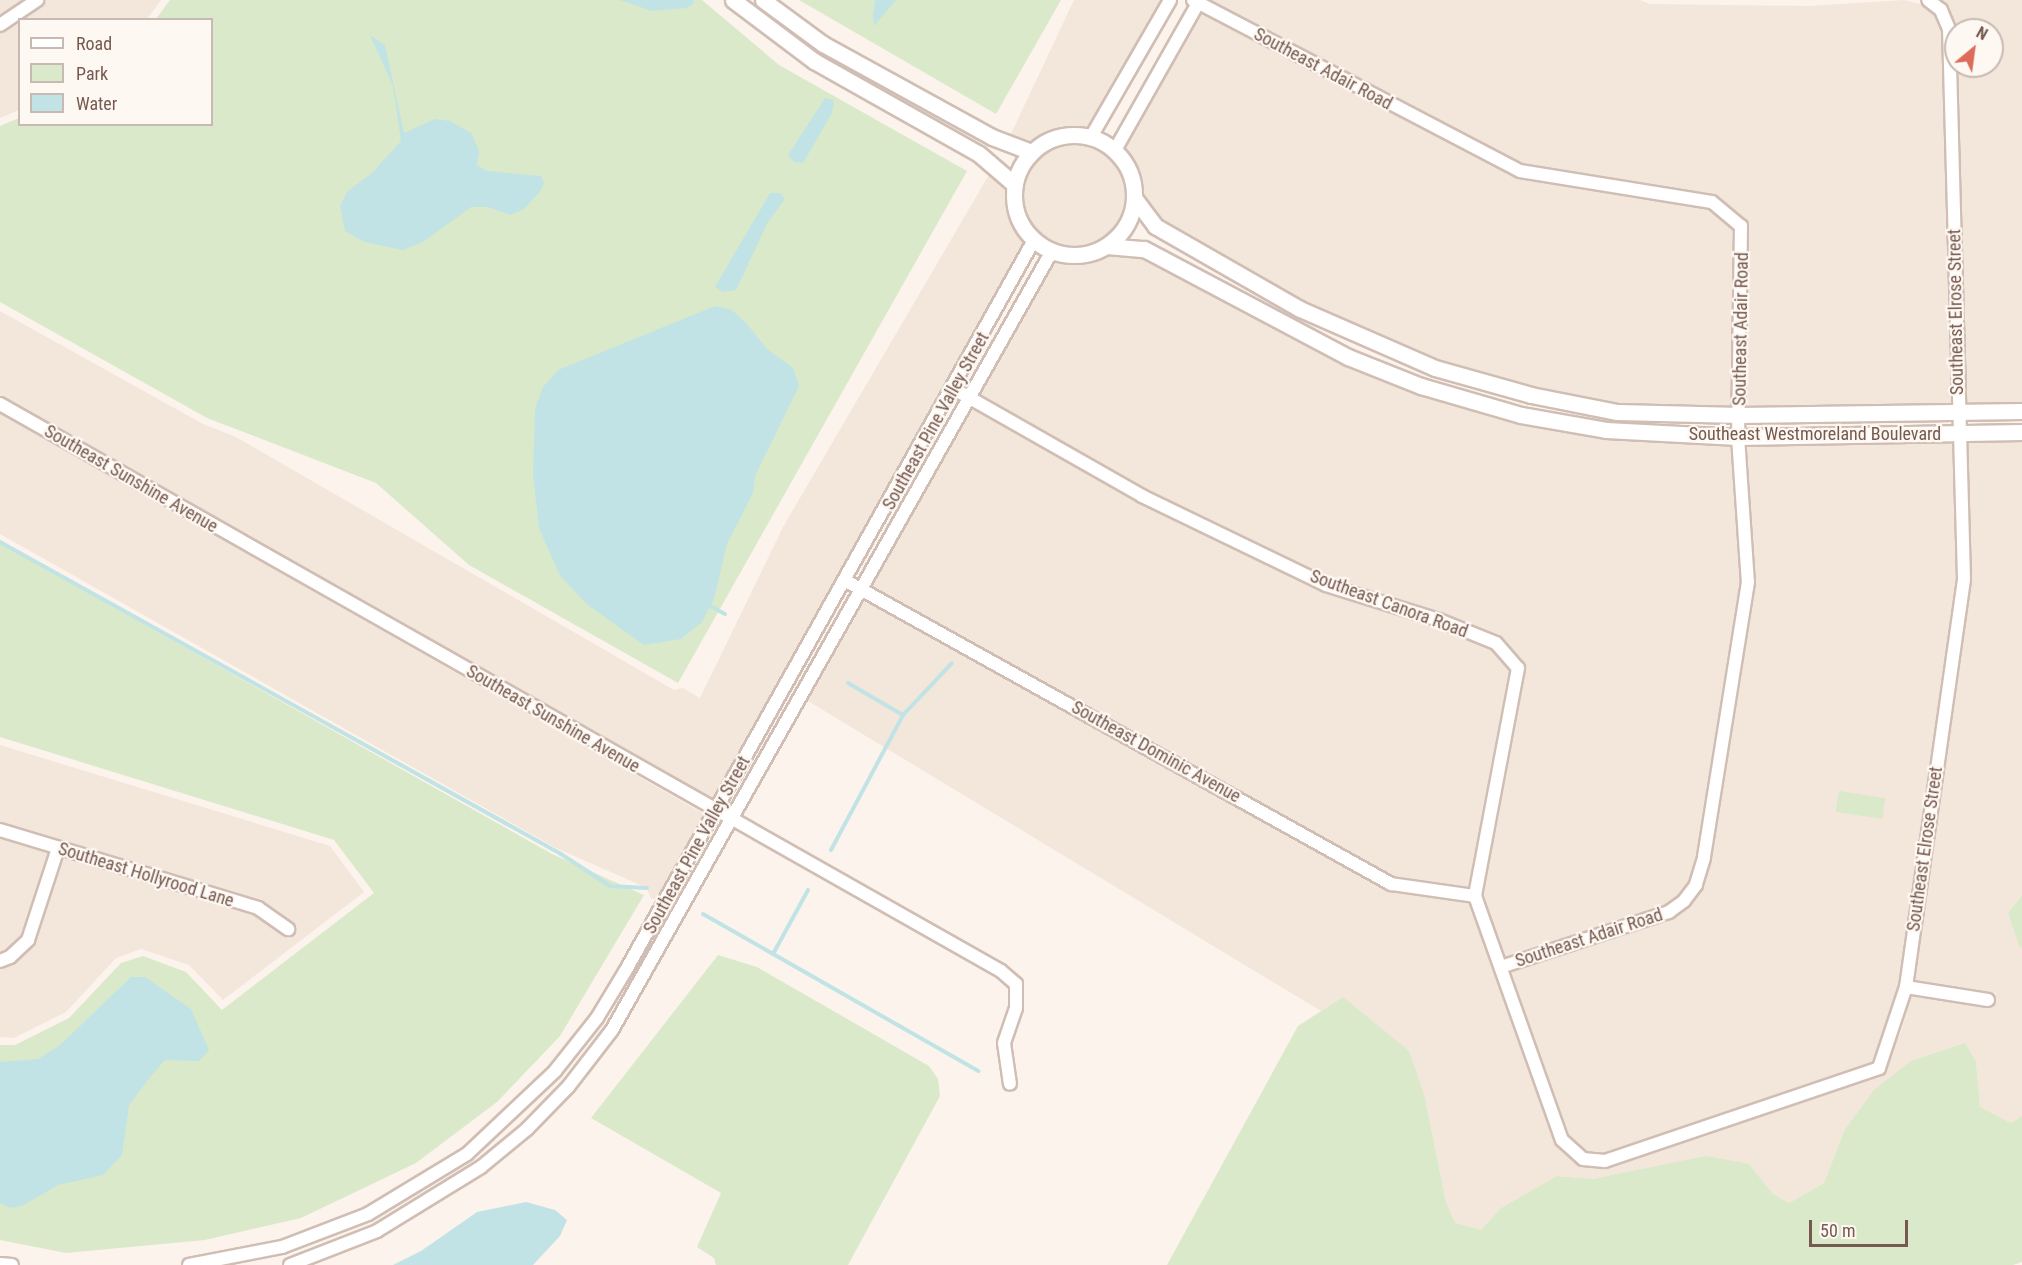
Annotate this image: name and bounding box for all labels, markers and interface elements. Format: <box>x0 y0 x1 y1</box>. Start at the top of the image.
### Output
legend <box>18 18 213 126</box>
north arrow <box>1944 18 2004 78</box>
street label: Southeast Adair Road <box>1250 23 1396 115</box>
text: N <box>1973 23 1991 44</box>
text: Road <box>76 33 112 54</box>
text: Park <box>76 63 108 84</box>
text: Water <box>76 93 117 114</box>
street label: Southeast Elrose Street <box>1944 229 1968 395</box>
street label: Southeast Adair Road <box>1729 252 1753 406</box>
street label: Southeast Pine Valley Street <box>878 328 994 514</box>
street label: Southeast Sunshine Avenue <box>40 420 222 538</box>
street label: Southeast Westmoreland Boulevard <box>1689 423 1941 445</box>
street label: Southeast Canora Road <box>1307 565 1471 643</box>
street label: Southeast Sunshine Avenue <box>462 660 644 778</box>
street label: Southeast Dominic Avenue <box>1068 697 1244 807</box>
street label: Southeast Pine Valley Street <box>639 752 755 938</box>
street label: Southeast Elrose Street <box>1903 765 1947 933</box>
street label: Southeast Hollyrood Lane <box>56 838 236 912</box>
street label: Southeast Adair Road <box>1513 904 1665 972</box>
scale bar <box>1812 1208 1911 1246</box>
text: 50 m <box>1820 1220 1855 1241</box>

